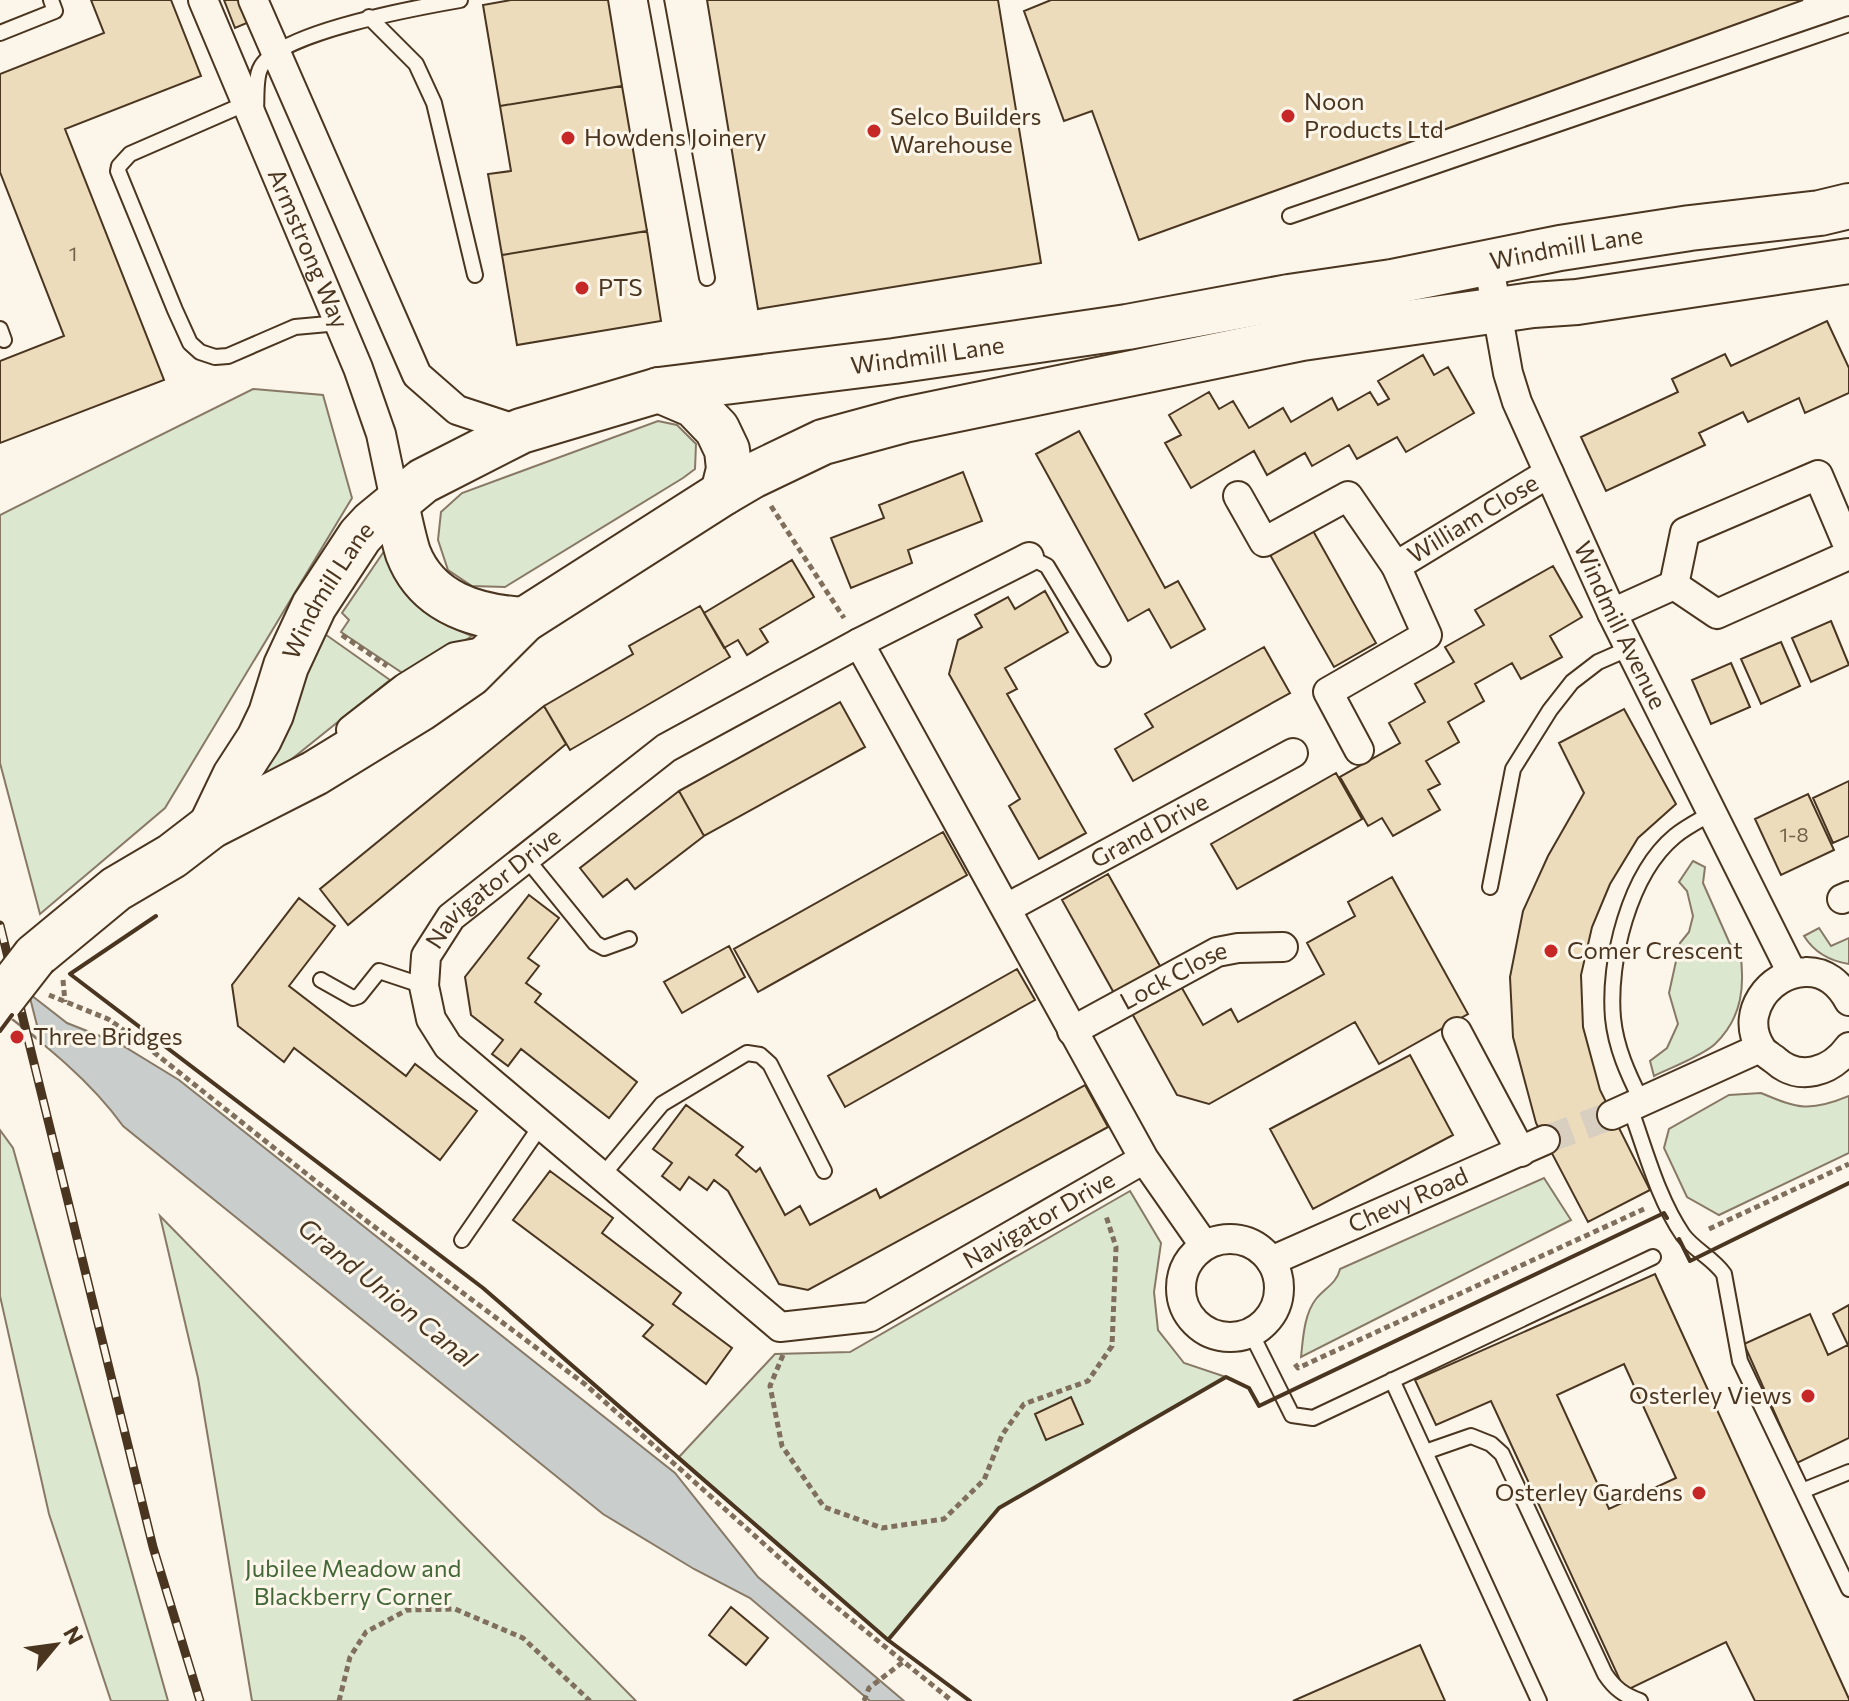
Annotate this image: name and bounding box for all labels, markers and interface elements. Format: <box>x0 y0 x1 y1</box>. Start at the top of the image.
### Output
place label: Noon Products Ltd <box>1304 86 1444 143</box>
place label: Selco Builders Warehouse <box>890 101 1041 158</box>
marker: Noon Products Ltd <box>1279 107 1297 125</box>
place label: Howdens Joinery <box>584 122 767 151</box>
marker: Selco Builders Warehouse <box>865 122 883 140</box>
marker: Howdens Joinery <box>559 129 577 147</box>
street label: Armstrong Way <box>263 164 356 333</box>
street label: Windmill Lane <box>1487 219 1645 275</box>
house number: 1 <box>69 241 77 265</box>
place label: PTS <box>598 272 643 301</box>
marker: PTS <box>573 279 591 297</box>
street label: Windmill Lane <box>849 329 1006 379</box>
street label: William Close <box>1402 467 1543 568</box>
street label: Windmill Lane <box>275 515 379 663</box>
street label: Windmill Avenue <box>1569 536 1674 713</box>
street label: Grand Drive <box>1085 786 1213 873</box>
street label: Navigator Drive <box>419 821 566 954</box>
house number: 1-8 <box>1779 822 1809 846</box>
street label: Lock Close <box>1114 934 1229 1015</box>
place label: Comer Crescent <box>1567 935 1743 964</box>
marker: Comer Crescent <box>1542 942 1560 960</box>
place label: Three Bridges <box>33 1021 183 1050</box>
marker: Three Bridges <box>8 1028 26 1046</box>
street label: Chevy Road <box>1343 1160 1472 1238</box>
street label: Navigator Drive <box>957 1164 1119 1274</box>
water label: Grand Union Canal <box>293 1211 484 1374</box>
place label: Osterley Views <box>1629 1380 1792 1409</box>
marker: Osterley Views <box>1799 1387 1817 1405</box>
place label: Osterley Gardens <box>1495 1477 1683 1506</box>
marker: Osterley Gardens <box>1690 1484 1708 1502</box>
park label: Jubilee Meadow and Blackberry Corner <box>245 1553 461 1610</box>
north arrow <box>16 1605 96 1685</box>
text: N <box>58 1621 90 1649</box>

